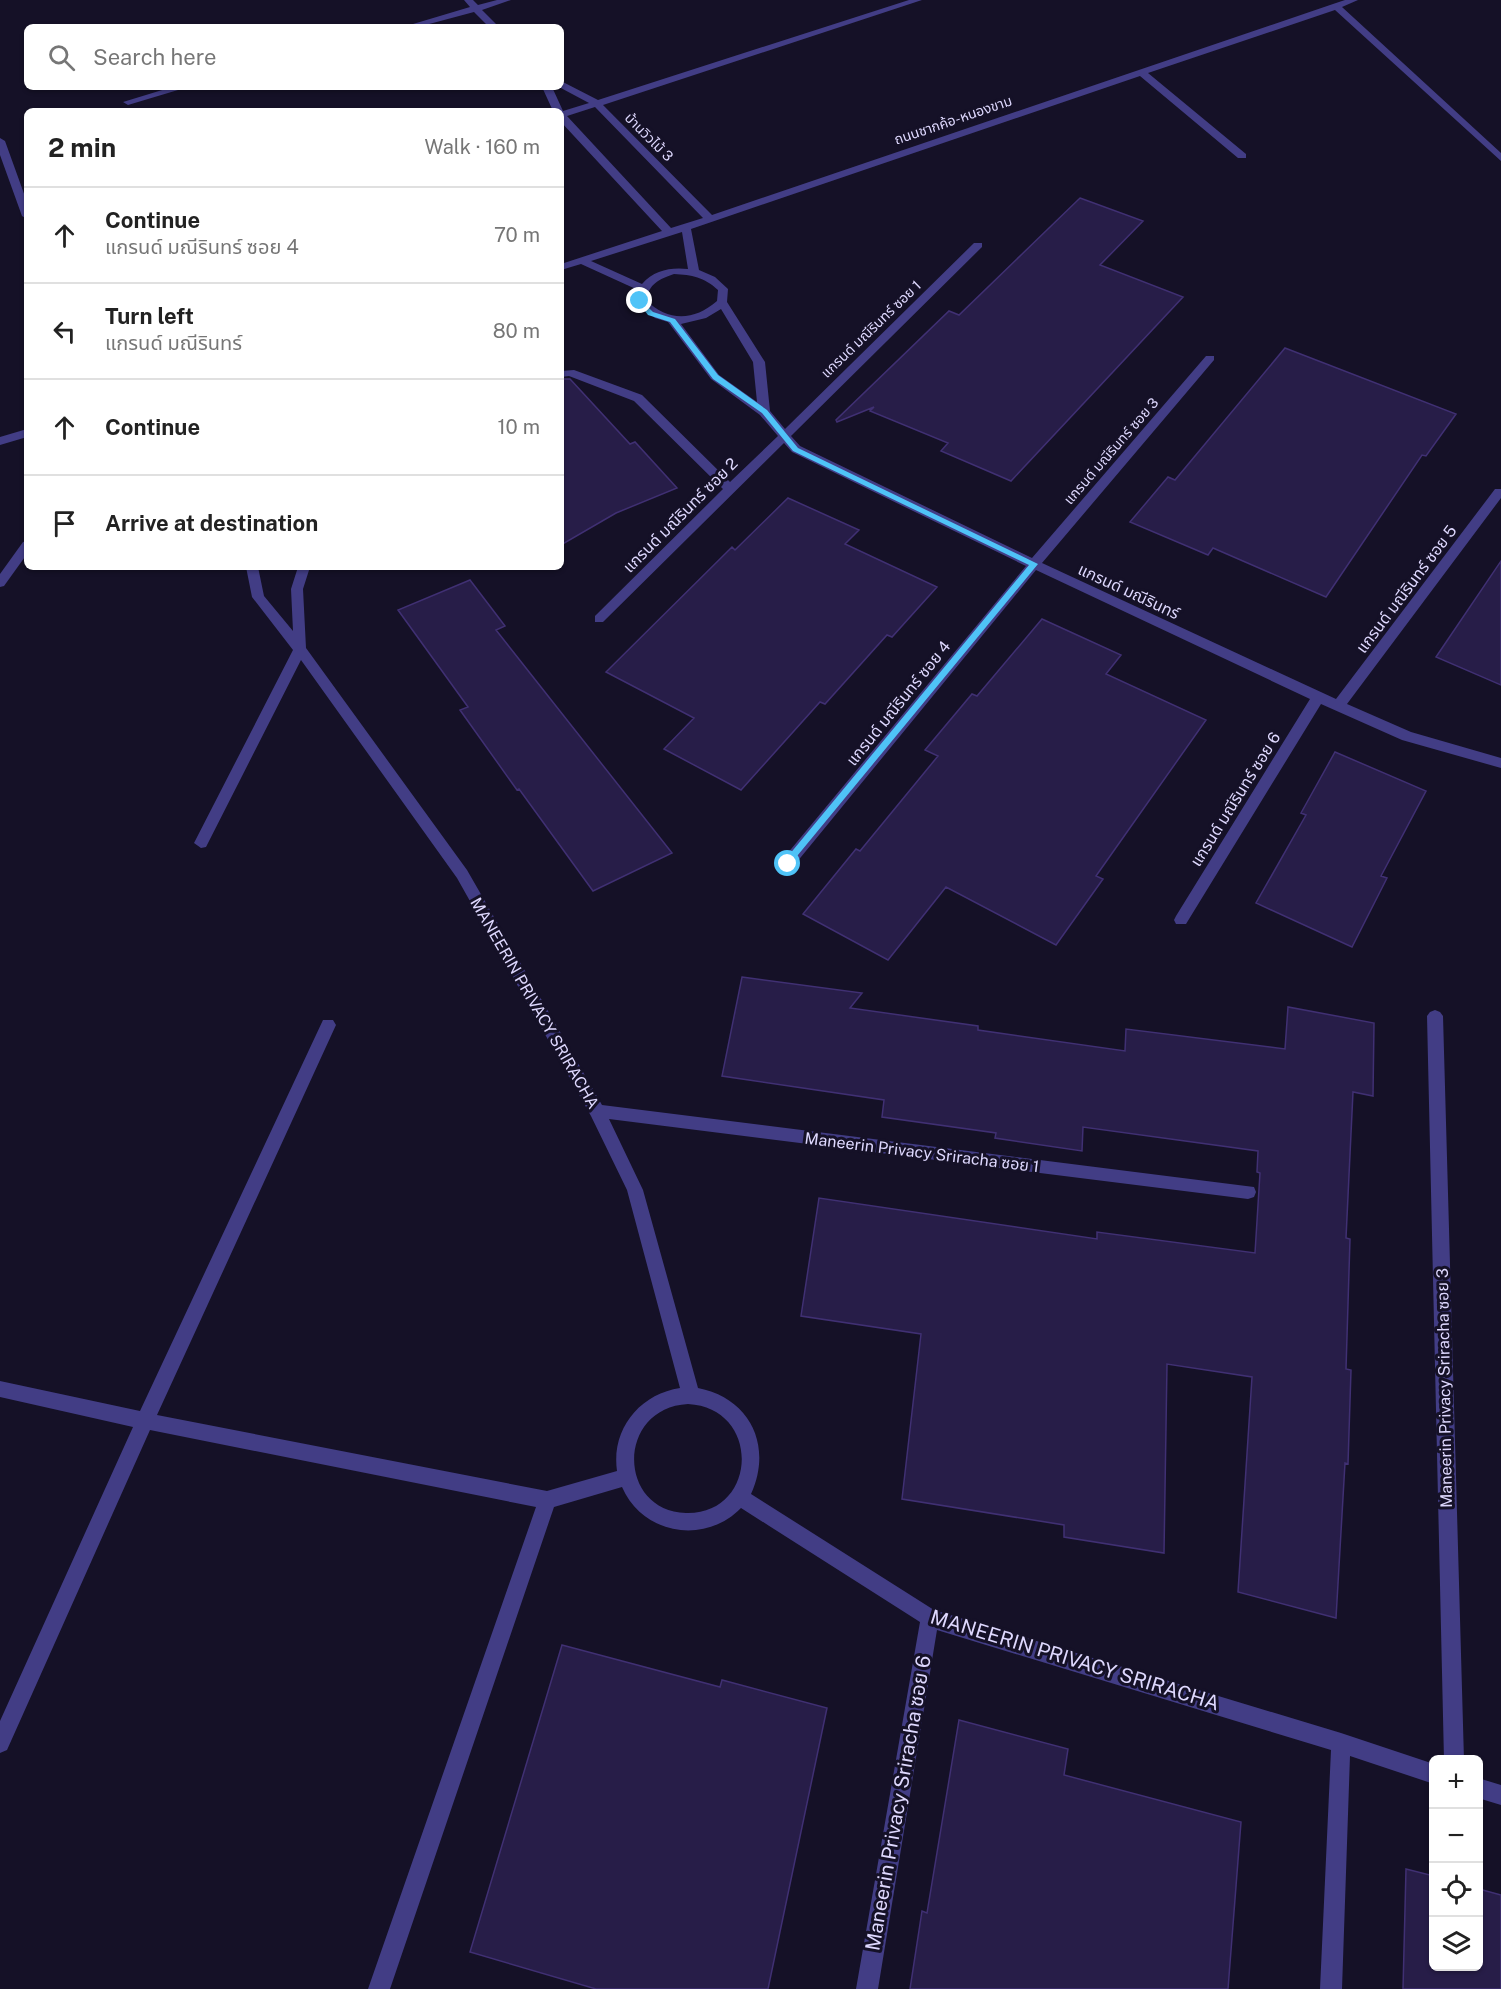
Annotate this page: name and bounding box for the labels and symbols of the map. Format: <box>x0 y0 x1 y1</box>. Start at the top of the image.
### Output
street label: ถนนชากค้อ-หนองขาม <box>892 92 1014 148</box>
street label: บ้านวิวไม้ 3 <box>622 110 677 165</box>
street label: แกรนด์ มณีรินทร์ ซอย 1 <box>818 277 924 381</box>
route end <box>626 287 652 313</box>
street label: แกรนด์ มณีรินทร์ ซอย 3 <box>1060 394 1162 507</box>
street label: แกรนด์ มณีรินทร์ ซอย 2 <box>619 454 742 577</box>
street label: แกรนด์ มณีรินทร์ ซอย 5 <box>1352 522 1461 657</box>
street label: แกรนด์ มณีรินทร์ <box>1075 560 1183 624</box>
street label: แกรนด์ มณีรินทร์ ซอย 4 <box>842 637 955 770</box>
street label: แกรนด์ มณีรินทร์ ซอย 6 <box>1186 729 1285 870</box>
route start <box>774 850 800 876</box>
street label: MANEERIN PRIVACY SRIRACHA <box>466 894 603 1112</box>
street label: Maneerin Privacy Sriracha ซอย 1 <box>804 1129 1040 1176</box>
street label: Maneerin Privacy Sriracha ซอย 3 <box>1433 1268 1456 1508</box>
street label: MANEERIN PRIVACY SRIRACHA <box>928 1605 1222 1715</box>
street label: Maneerin Privacy Sriracha ซอย 6 <box>860 1653 936 1953</box>

